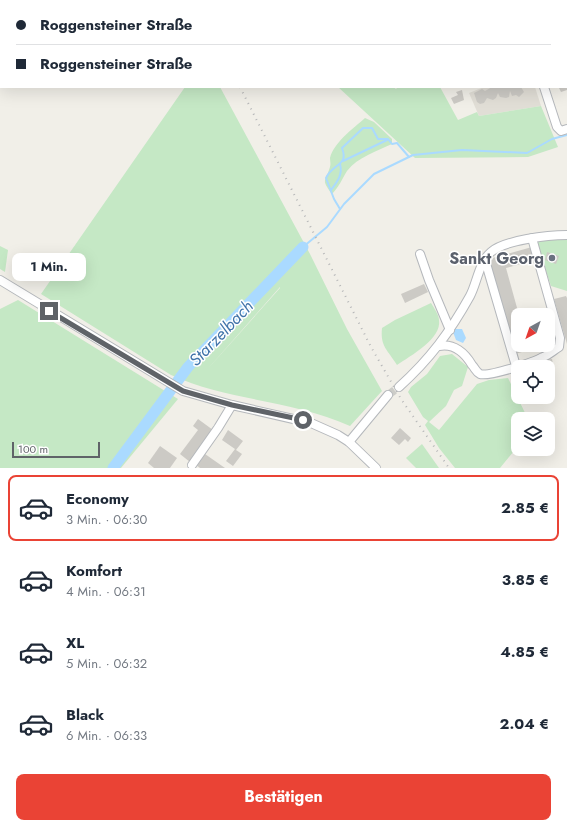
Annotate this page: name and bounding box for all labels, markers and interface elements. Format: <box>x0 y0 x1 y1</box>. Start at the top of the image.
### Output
text: Roggensteiner Straße <box>40 14 192 36</box>
text: Roggensteiner Straße <box>40 53 192 75</box>
place label: Sankt Georg <box>449 247 544 270</box>
callout: 1 Min. <box>12 253 86 281</box>
marker: Sankt Georg <box>547 253 557 263</box>
text: 1 Min. <box>30 257 68 276</box>
water label: Starzelbach <box>183 295 259 371</box>
route end <box>40 302 58 320</box>
north arrow <box>511 308 555 352</box>
map controls <box>511 308 555 456</box>
button: locate <box>511 360 555 404</box>
route start <box>294 411 312 429</box>
button: layers <box>511 412 555 456</box>
scale bar <box>12 440 100 459</box>
text: 100 m <box>18 441 48 457</box>
text: Economy <box>66 488 129 510</box>
icon: car <box>18 490 54 526</box>
text: 2.85 € <box>501 497 549 519</box>
text: 3 Min. · 06:30 <box>66 510 147 529</box>
text: Komfort <box>66 560 122 582</box>
icon: car <box>18 562 54 598</box>
text: 3.85 € <box>502 569 549 591</box>
text: 4 Min. · 06:31 <box>66 582 146 601</box>
text: XL <box>66 632 84 654</box>
icon: car <box>18 634 54 670</box>
text: 4.85 € <box>500 641 549 663</box>
text: 5 Min. · 06:32 <box>66 654 147 673</box>
text: Black <box>66 704 104 726</box>
icon: car <box>18 706 54 742</box>
text: 2.04 € <box>500 713 549 735</box>
text: 6 Min. · 06:33 <box>66 726 147 745</box>
button: Bestätigen <box>16 774 551 820</box>

